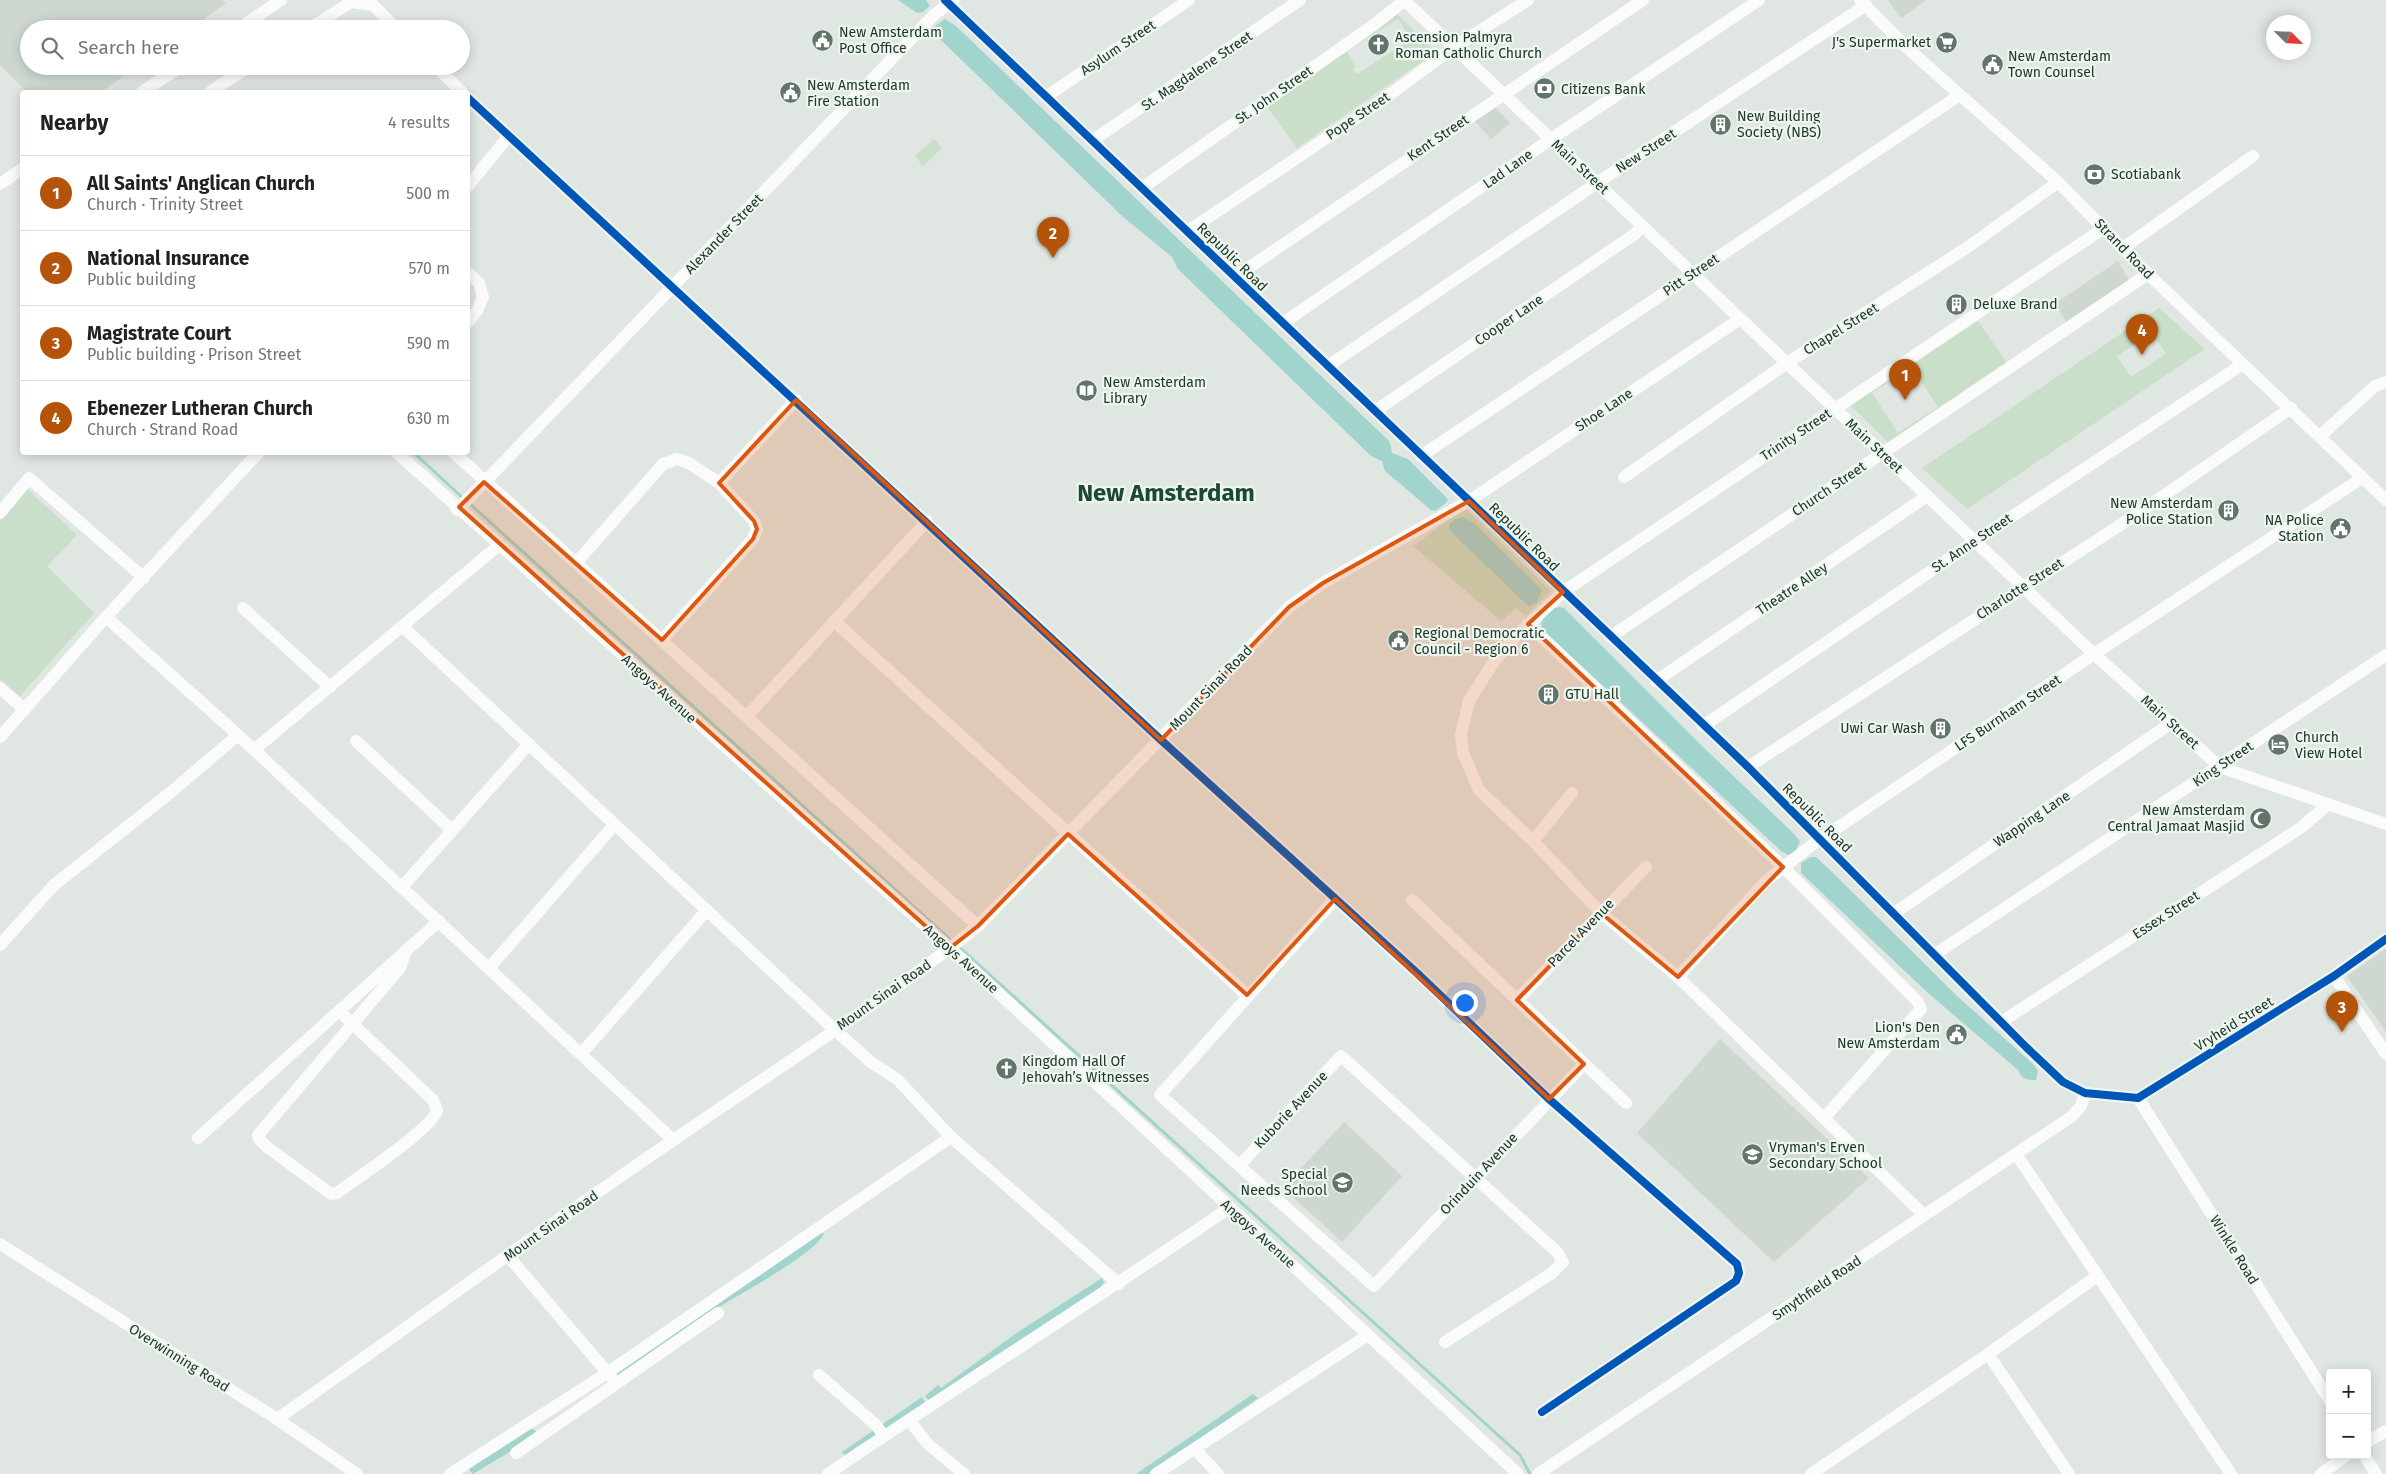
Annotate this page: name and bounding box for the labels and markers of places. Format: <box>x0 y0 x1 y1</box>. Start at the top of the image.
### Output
place label: New Amsterdam Post Office <box>839 24 942 57</box>
public building icon: New Amsterdam Post Office <box>811 28 835 52</box>
place label: Ascension Palmyra Roman Catholic Church <box>1395 29 1542 62</box>
supermarket icon: J's Supermarket <box>1935 30 1959 54</box>
church icon: Ascension Palmyra Roman Catholic Church <box>1367 33 1391 57</box>
place label: J's Supermarket <box>1832 34 1932 51</box>
place label: New Amsterdam Town Counsel <box>2008 48 2111 81</box>
public building icon: New Amsterdam Town Counsel <box>1980 52 2004 76</box>
place label: New Amsterdam Fire Station <box>807 77 910 110</box>
bank icon: Citizens Bank <box>1533 77 1557 101</box>
public building icon: New Amsterdam Fire Station <box>779 81 803 105</box>
place label: Citizens Bank <box>1561 81 1646 98</box>
place label: New Building Society (NBS) <box>1737 108 1821 141</box>
building icon: New Building Society (NBS) <box>1709 112 1733 136</box>
bank icon: Scotiabank <box>2083 162 2107 186</box>
place label: Scotiabank <box>2111 166 2182 183</box>
pin: 2 <box>1037 217 1069 258</box>
building icon: Deluxe Brand <box>1945 292 1969 316</box>
place label: Deluxe Brand <box>1973 296 2058 313</box>
pin: 4 <box>2126 314 2158 355</box>
pin: 1 <box>1889 359 1921 400</box>
place label: New Amsterdam Library <box>1103 374 1206 407</box>
library icon: New Amsterdam Library <box>1075 378 1099 402</box>
place label: New Amsterdam Police Station <box>2110 495 2213 528</box>
building icon: New Amsterdam Police Station <box>2217 499 2241 523</box>
place label: NA Police Station <box>2265 512 2324 545</box>
public building icon: NA Police Station <box>2328 516 2352 540</box>
place label: Regional Democratic Council - Region 6 <box>1414 625 1545 658</box>
public building icon: Regional Democratic Council - Region 6 <box>1386 629 1410 653</box>
building icon: GTU Hall <box>1537 682 1561 706</box>
place label: GTU Hall <box>1565 686 1619 703</box>
building icon: Uwi Car Wash <box>1929 716 1953 740</box>
place label: Uwi Car Wash <box>1840 720 1925 737</box>
place label: Church View Hotel <box>2295 729 2362 762</box>
hotel icon: Church View Hotel <box>2267 733 2291 757</box>
place label: New Amsterdam Central Jamaat Masjid <box>2107 802 2245 835</box>
mosque icon: New Amsterdam Central Jamaat Masjid <box>2249 806 2273 830</box>
pin: 3 <box>2326 991 2358 1032</box>
place label: Lion's Den New Amsterdam <box>1837 1019 1940 1052</box>
public building icon: Lion's Den New Amsterdam <box>1944 1023 1968 1047</box>
place label: Kingdom Hall Of Jehovah’s Witnesses <box>1022 1053 1150 1086</box>
church icon: Kingdom Hall Of Jehovah’s Witnesses <box>994 1057 1018 1081</box>
place label: Vryman's Erven Secondary School <box>1769 1139 1882 1172</box>
school or university icon: Vryman's Erven Secondary School <box>1741 1143 1765 1167</box>
place label: Special Needs School <box>1241 1166 1327 1199</box>
school or university icon: Special Needs School <box>1331 1170 1355 1194</box>

